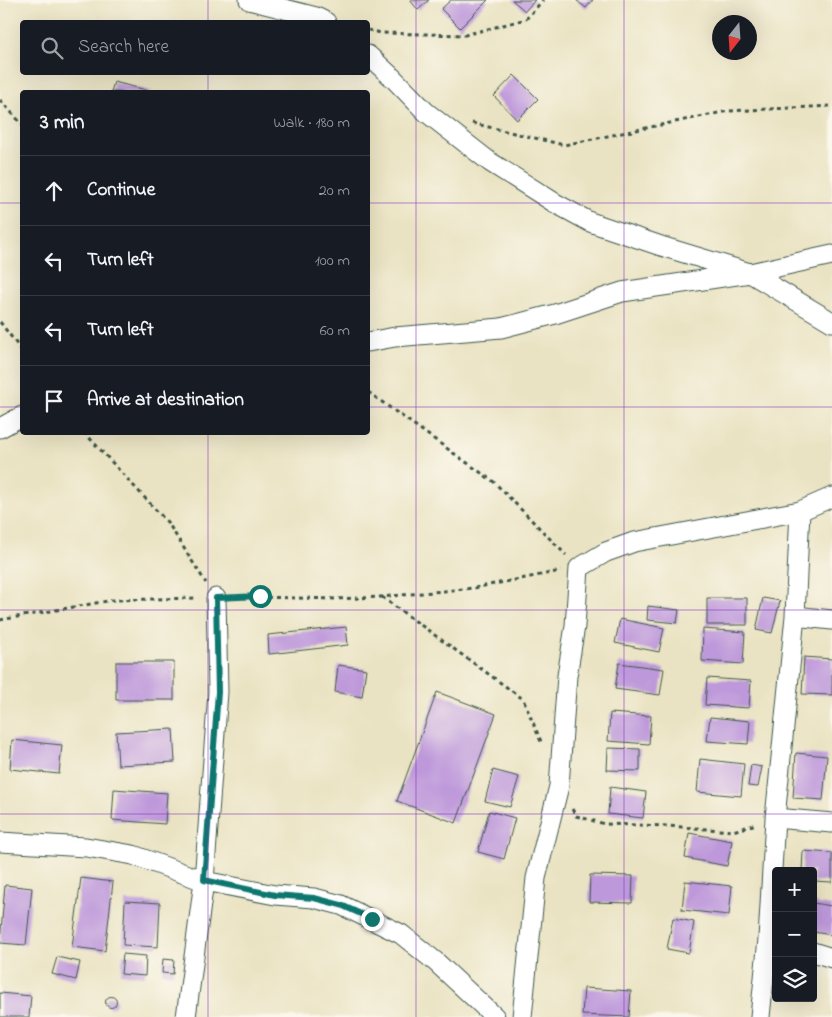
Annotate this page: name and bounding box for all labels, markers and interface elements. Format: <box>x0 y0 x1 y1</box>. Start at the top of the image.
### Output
north arrow <box>712 15 757 60</box>
search box <box>20 20 370 75</box>
icon: search <box>38 34 66 62</box>
text: Search here <box>78 34 169 61</box>
text: 3 min <box>40 108 84 138</box>
text: Walk · 180 m <box>273 111 350 135</box>
icon: ahead <box>40 177 68 205</box>
text: Continue <box>87 177 155 204</box>
text: 20 m <box>319 179 350 203</box>
icon: left <box>40 247 68 275</box>
text: Turn left <box>87 247 154 274</box>
text: 100 m <box>315 249 350 273</box>
icon: left <box>40 317 68 345</box>
text: Turn left <box>87 317 154 344</box>
text: 60 m <box>320 319 350 343</box>
icon: arrive <box>40 387 68 415</box>
text: Arrive at destination <box>87 387 244 414</box>
route start <box>249 585 272 608</box>
map controls <box>772 867 817 1002</box>
button: + <box>772 867 817 912</box>
route end <box>361 908 384 931</box>
button: − <box>772 912 817 957</box>
button: layers <box>772 957 817 1002</box>

